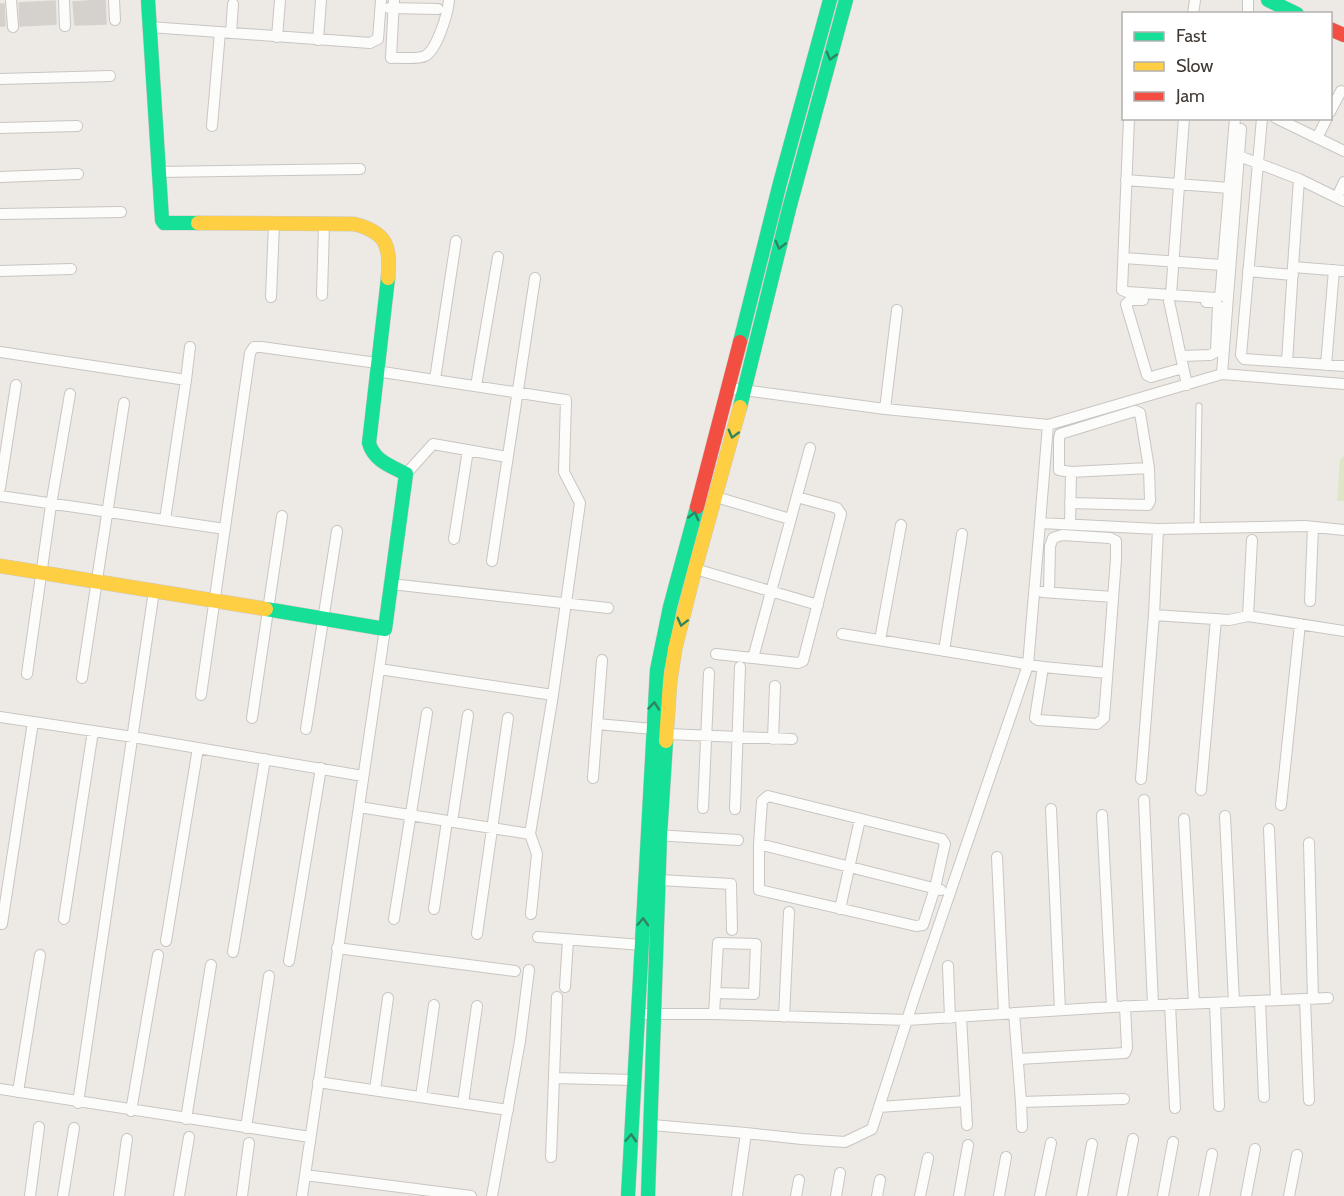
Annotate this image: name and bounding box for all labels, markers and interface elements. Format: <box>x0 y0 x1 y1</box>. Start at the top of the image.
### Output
legend <box>1122 12 1332 120</box>
text: Fast <box>1176 25 1207 47</box>
one-way arrow <box>826 51 838 61</box>
text: Slow <box>1176 55 1213 77</box>
text: Jam <box>1175 85 1205 107</box>
one-way arrow <box>775 240 788 250</box>
one-way arrow <box>728 428 740 439</box>
one-way arrow <box>687 511 700 521</box>
one-way arrow <box>676 617 689 627</box>
one-way arrow <box>647 702 660 711</box>
one-way arrow <box>636 917 649 926</box>
one-way arrow <box>624 1133 637 1142</box>

